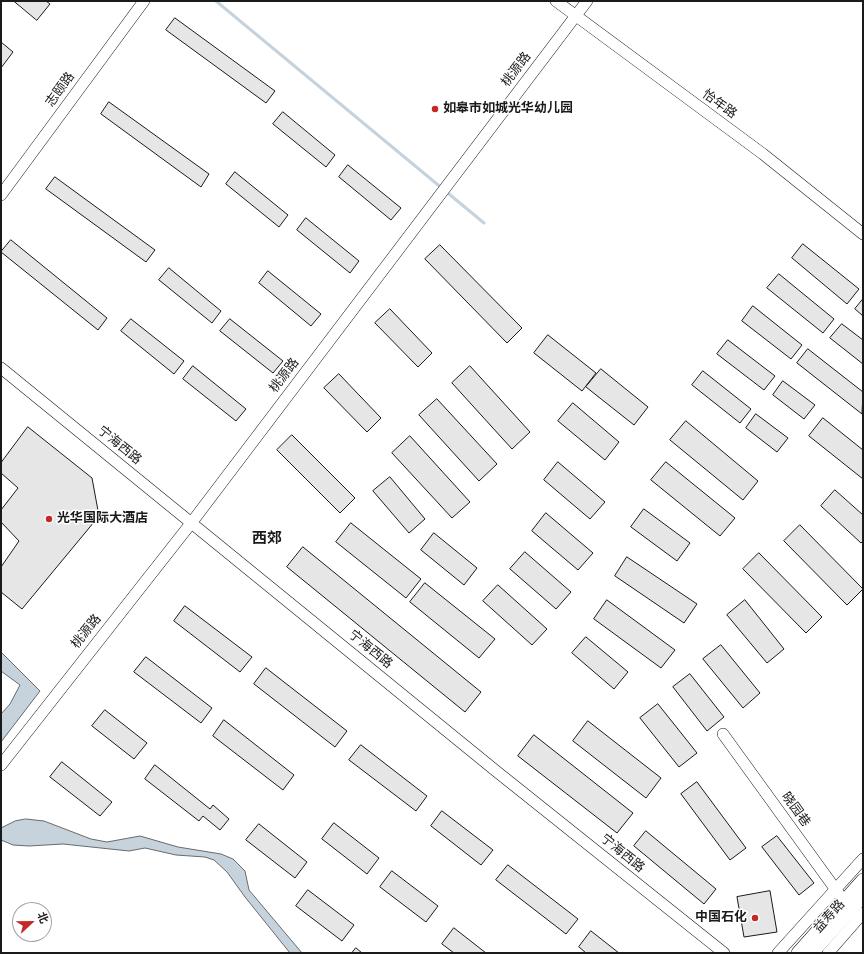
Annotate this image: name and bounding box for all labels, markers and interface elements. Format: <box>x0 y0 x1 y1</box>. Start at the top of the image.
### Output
street label: 桃源路 <box>499 50 535 90</box>
street label: 志颐路 <box>43 70 79 110</box>
street label: 怡年路 <box>699 87 739 123</box>
place label: 如皋市如城光华幼儿园 <box>443 101 573 117</box>
marker: 如皋市如城光华幼儿园 <box>430 104 440 114</box>
street label: 桃源路 <box>267 356 303 396</box>
street label: 宁海西路 <box>94 424 144 468</box>
place label: 光华国际大酒店 <box>57 511 148 527</box>
marker: 光华国际大酒店 <box>44 514 54 524</box>
district label: 西郊 <box>252 531 282 549</box>
street label: 桃源路 <box>69 612 105 652</box>
street label: 宁海西路 <box>345 628 395 672</box>
street label: 晓园巷 <box>777 790 813 830</box>
street label: 宁海西路 <box>597 832 647 876</box>
street label: 益寿路 <box>811 897 849 937</box>
north arrow <box>12 902 52 942</box>
text: 北 <box>34 910 52 926</box>
place label: 中国石化 <box>695 910 747 926</box>
marker: 中国石化 <box>750 913 760 923</box>

